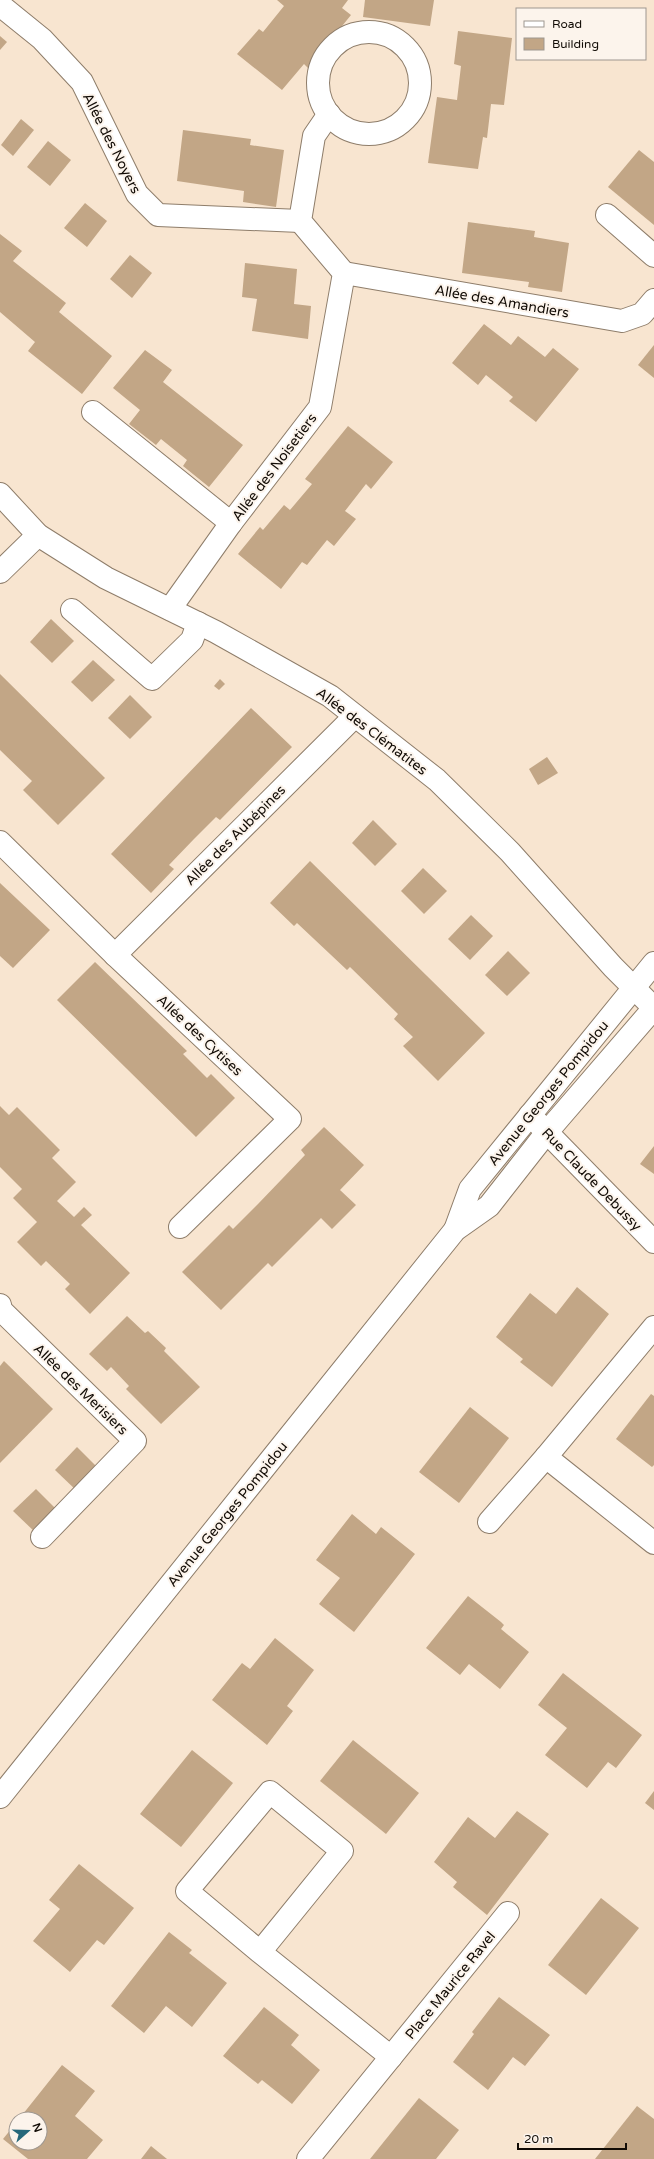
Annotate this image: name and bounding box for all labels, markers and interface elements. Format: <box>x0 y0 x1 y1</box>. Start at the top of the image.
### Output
legend <box>516 8 646 60</box>
text: Road <box>552 17 582 31</box>
text: Building <box>552 37 599 51</box>
street label: Allée des Noyers <box>79 90 144 197</box>
street label: Allée des Amandiers <box>434 281 571 322</box>
street label: Allée des Noisetiers <box>228 410 321 525</box>
street label: Allée des Clématites <box>313 684 431 779</box>
street label: Allée des Aubépines <box>182 781 289 889</box>
street label: Allée des Cytises <box>153 991 246 1080</box>
street label: Avenue Georges Pompidou <box>485 1017 612 1169</box>
street label: Rue Claude Debussy <box>538 1124 645 1235</box>
street label: Allée des Merisiers <box>30 1340 131 1439</box>
street label: Avenue Georges Pompidou <box>164 1438 291 1590</box>
street label: Place Maurice Ravel <box>402 1928 499 2043</box>
north arrow <box>8 2111 48 2151</box>
text: N <box>29 2121 45 2134</box>
scale bar <box>518 2125 626 2151</box>
text: 20 m <box>524 2132 553 2146</box>

